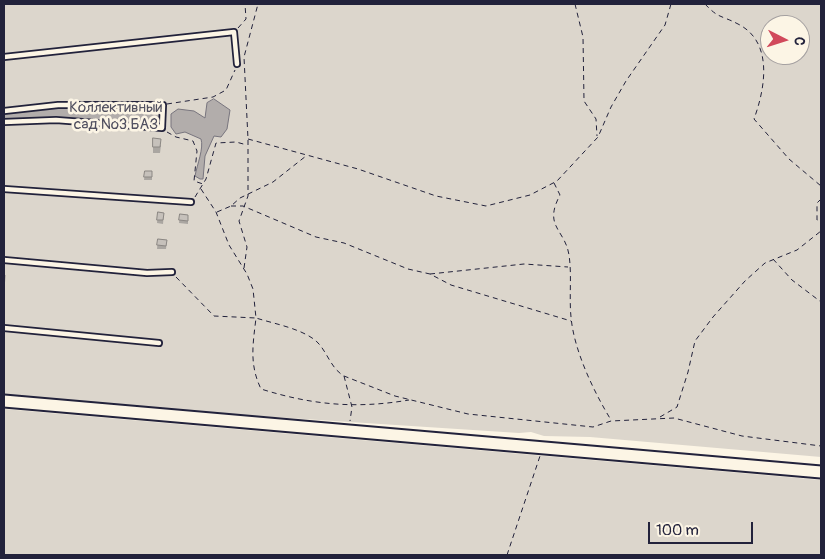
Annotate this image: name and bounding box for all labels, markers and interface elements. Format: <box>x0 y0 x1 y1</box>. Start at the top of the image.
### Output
north arrow <box>760 15 810 65</box>
text: С <box>791 36 808 46</box>
park label: Коллективный сад №3 БАЗ <box>69 99 163 134</box>
scale bar <box>650 512 755 544</box>
text: 100 m <box>656 521 699 540</box>

